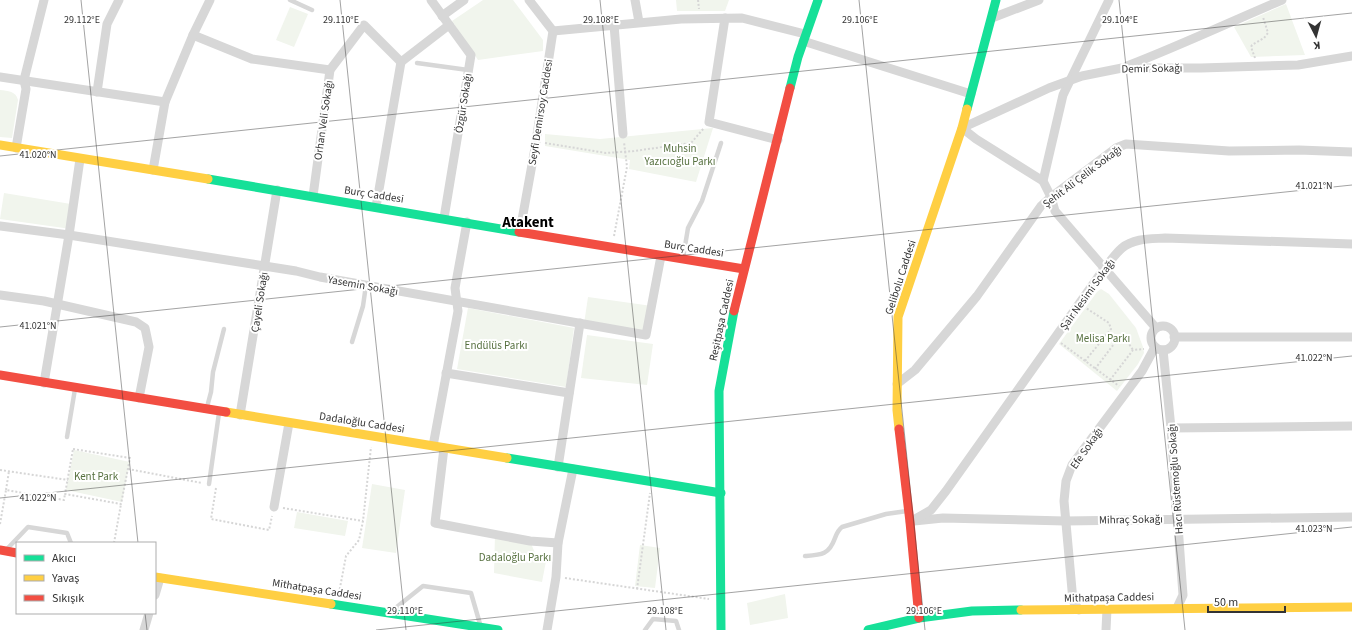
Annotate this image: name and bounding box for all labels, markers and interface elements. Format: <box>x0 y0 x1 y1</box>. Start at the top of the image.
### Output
text: 29.112°E <box>64 13 100 27</box>
text: 29.110°E <box>323 13 359 27</box>
text: 29.108°E <box>583 13 619 27</box>
text: 29.106°E <box>842 13 878 27</box>
text: 29.104°E <box>1102 13 1138 27</box>
north arrow <box>1296 16 1336 56</box>
text: K <box>1313 38 1321 53</box>
street label: Seyfi Demirsoy Caddesi <box>525 58 556 166</box>
street label: Demir Sokağı <box>1121 60 1183 77</box>
street label: Özgür Sokağı <box>451 72 476 134</box>
street label: Orhan Veli Sokağı <box>310 79 337 161</box>
park label: Muhsin Yazıcıoğlu Parkı <box>644 141 715 169</box>
street label: Şehit Ali Çelik Sokağı <box>1040 142 1125 211</box>
text: 41.020°N <box>19 148 57 162</box>
text: 41.021°N <box>1295 179 1333 193</box>
street label: Burç Caddesi <box>343 182 405 207</box>
district label: Atakent <box>501 212 554 233</box>
street label: Burç Caddesi <box>663 236 725 261</box>
street label: Gelibolu Caddesi <box>881 238 920 316</box>
street label: Şair Nesimi Sokağı <box>1056 255 1118 333</box>
street label: Çayeli Sokağı <box>247 271 272 333</box>
street label: Yasemin Sokağı <box>326 272 399 299</box>
street label: Reşitpaşa Caddesi <box>705 278 737 362</box>
text: 41.021°N <box>19 319 57 333</box>
park label: Melisa Parkı <box>1076 331 1130 346</box>
park label: Endülüs Parkı <box>465 338 527 353</box>
text: 41.022°N <box>1295 351 1333 365</box>
street label: Dadaloğlu Caddesi <box>318 408 406 437</box>
street label: Hacı Rüstemoğlu Sokağı <box>1164 423 1187 535</box>
street label: Efe Sokağı <box>1067 425 1106 472</box>
park label: Kent Park <box>74 469 119 484</box>
text: 41.022°N <box>19 491 57 505</box>
street label: Mihraç Sokağı <box>1099 511 1163 528</box>
text: 41.023°N <box>1295 522 1333 536</box>
legend <box>16 542 156 614</box>
text: Akıcı <box>52 550 76 567</box>
park label: Dadaloğlu Parkı <box>479 550 551 565</box>
text: Yavaş <box>51 570 79 587</box>
street label: Mithatpaşa Caddesi <box>271 575 363 604</box>
scale bar <box>1208 588 1285 614</box>
street label: Mithatpaşa Caddesi <box>1064 589 1154 606</box>
text: Sıkışık <box>52 590 84 607</box>
text: 50 m <box>1214 594 1238 611</box>
text: 29.110°E <box>387 604 423 618</box>
text: 29.108°E <box>647 604 683 618</box>
text: 29.106°E <box>906 604 942 618</box>

